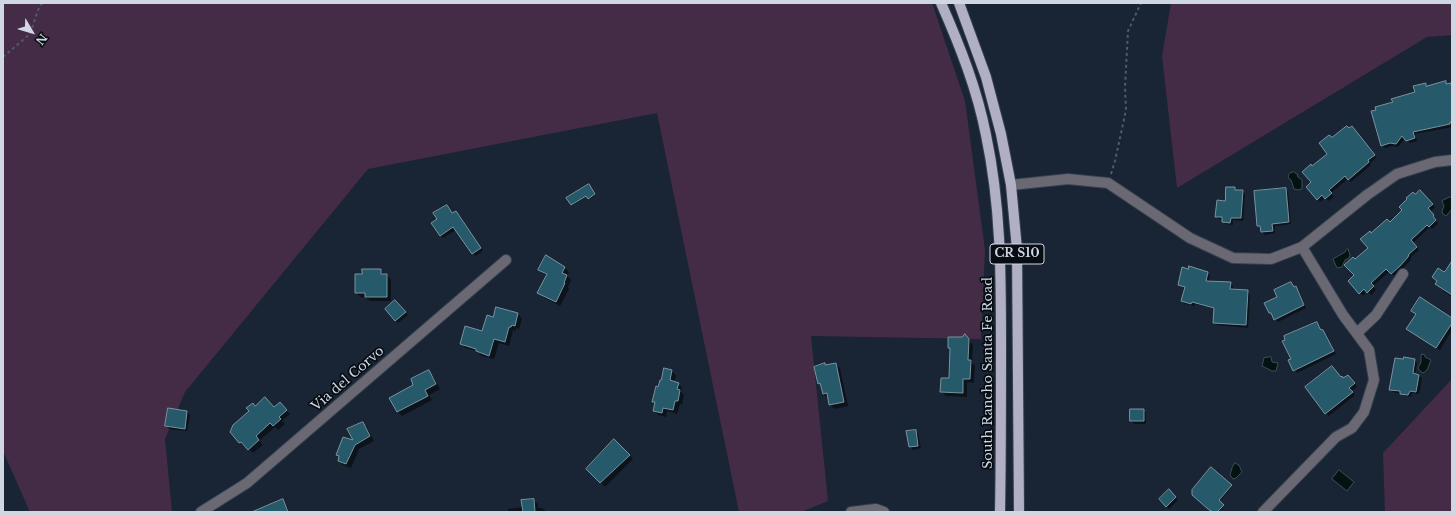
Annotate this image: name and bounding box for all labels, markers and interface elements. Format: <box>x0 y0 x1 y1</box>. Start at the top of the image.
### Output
north arrow <box>12 12 52 52</box>
text: N <box>33 31 50 48</box>
road number: CR S10 <box>990 244 1044 264</box>
street label: South Rancho Santa Fe Road <box>980 277 996 469</box>
street label: Via del Corvo <box>309 343 387 415</box>

